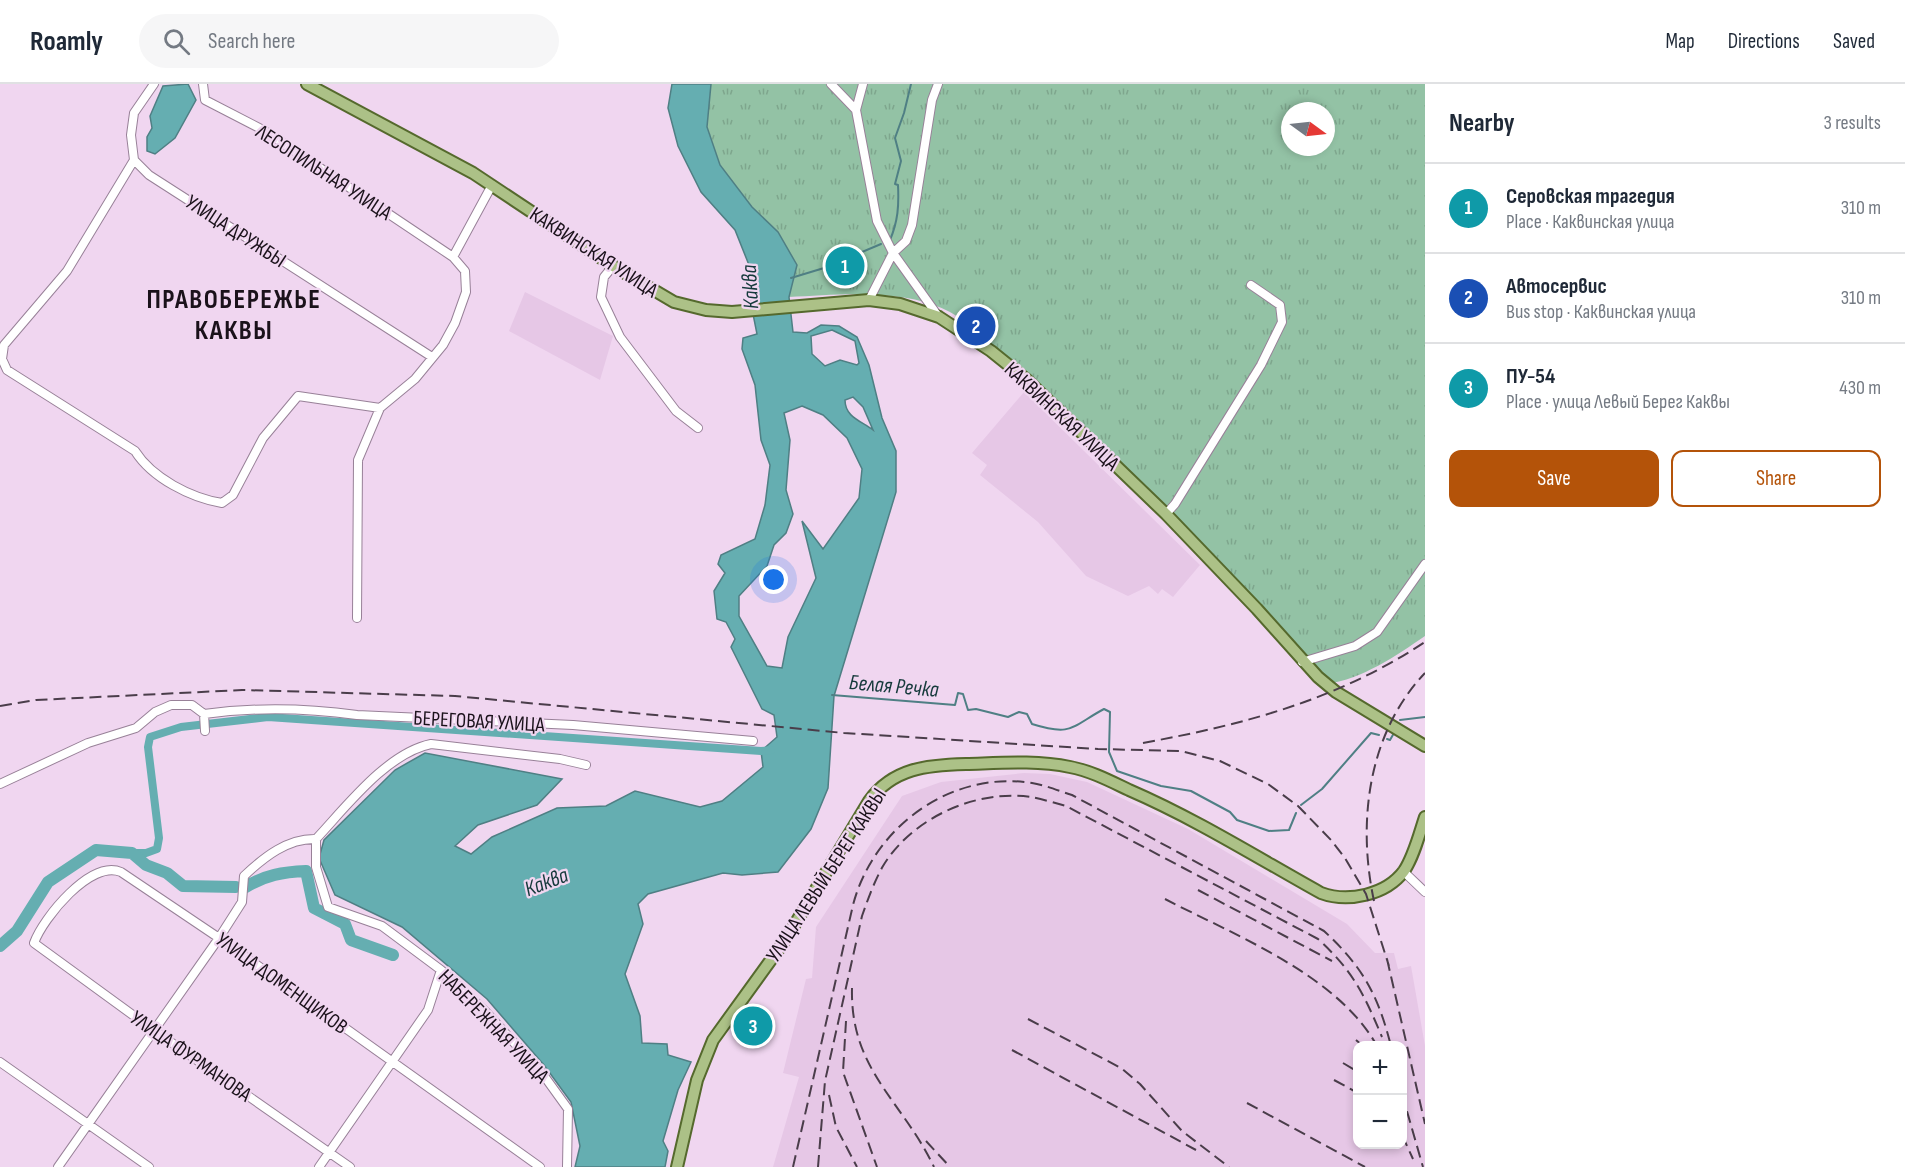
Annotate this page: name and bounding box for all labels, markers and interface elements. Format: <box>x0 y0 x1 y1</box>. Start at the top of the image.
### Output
search box <box>139 14 559 68</box>
text: Roamly <box>30 25 103 58</box>
icon: search <box>160 25 193 58</box>
text: Search here <box>208 28 295 55</box>
text: Map <box>1665 29 1695 54</box>
text: Directions <box>1728 29 1800 54</box>
text: Saved <box>1833 29 1875 54</box>
north arrow <box>1281 102 1335 156</box>
text: Nearby <box>1449 108 1515 139</box>
text: 3 results <box>1824 111 1881 135</box>
street label: ЛЕСОПИЛЬНАЯ УЛИЦА <box>250 119 397 226</box>
text: Серовская трагедия <box>1506 183 1675 210</box>
street label: УЛИЦА ДРУЖБЫ <box>181 190 291 273</box>
text: 1 <box>1465 196 1472 220</box>
text: 310 m <box>1841 196 1881 220</box>
street label: КАКВИНСКАЯ УЛИЦА <box>525 202 663 304</box>
text: Place · Каквинская улица <box>1506 210 1675 234</box>
pin: 1 <box>826 244 864 288</box>
water label: Каква <box>736 264 765 310</box>
text: Автосервис <box>1506 273 1607 300</box>
district label: ПРАВОБЕРЕЖЬЕ КАКВЫ <box>146 284 322 347</box>
text: 2 <box>1464 286 1473 310</box>
text: 310 m <box>1841 286 1881 310</box>
text: Bus stop · Каквинская улица <box>1506 300 1696 324</box>
pin: 2 <box>956 304 996 348</box>
street label: КАКВИНСКАЯ УЛИЦА <box>999 357 1125 477</box>
text: ПУ-54 <box>1506 363 1555 390</box>
text: 3 <box>1464 376 1473 400</box>
text: 430 m <box>1839 376 1881 400</box>
text: Place · улица Левый Берег Каквы <box>1506 390 1730 414</box>
button: Save <box>1449 450 1659 507</box>
button: Share <box>1671 450 1881 507</box>
your location <box>759 565 788 594</box>
water label: Белая Речка <box>848 669 940 704</box>
street label: БЕРЕГОВАЯ УЛИЦА <box>413 706 546 737</box>
street label: УЛИЦА ЛЕВЫЙ БЕРЕГ КАКВЫ <box>761 784 892 967</box>
water label: Каква <box>521 862 572 903</box>
street label: УЛИЦА ДОМЕНЩИКОВ <box>211 927 352 1040</box>
street label: НАБЕРЕЖНАЯ УЛИЦА <box>433 964 555 1089</box>
pin: 3 <box>734 1004 772 1048</box>
street label: УЛИЦА ФУРМАНОВА <box>125 1005 257 1108</box>
map controls <box>1353 1041 1407 1149</box>
button: + <box>1353 1041 1407 1095</box>
button: − <box>1353 1095 1407 1149</box>

